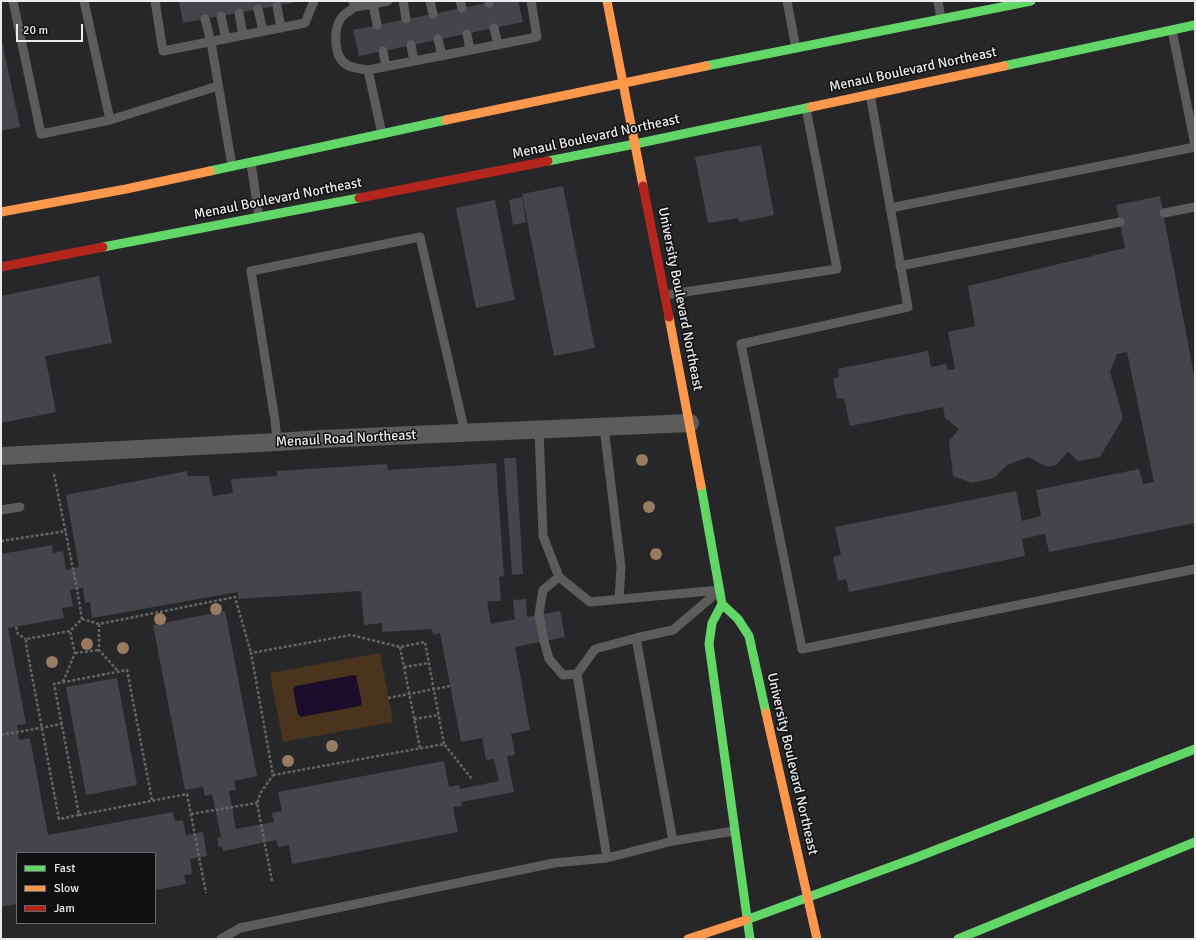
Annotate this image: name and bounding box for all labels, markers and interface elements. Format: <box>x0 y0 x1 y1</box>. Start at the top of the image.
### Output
scale bar <box>18 16 85 42</box>
text: 20 m <box>23 23 48 38</box>
street label: Menaul Boulevard Northeast <box>828 44 998 96</box>
street label: Menaul Boulevard Northeast <box>511 111 681 163</box>
street label: Menaul Boulevard Northeast <box>192 174 364 224</box>
street label: University Boulevard Northeast <box>654 206 706 392</box>
street label: Menaul Road Northeast <box>275 427 417 451</box>
street label: University Boulevard Northeast <box>763 671 821 857</box>
legend <box>16 852 156 924</box>
text: Fast <box>54 861 75 876</box>
text: Slow <box>54 881 79 896</box>
text: Jam <box>54 901 75 916</box>

